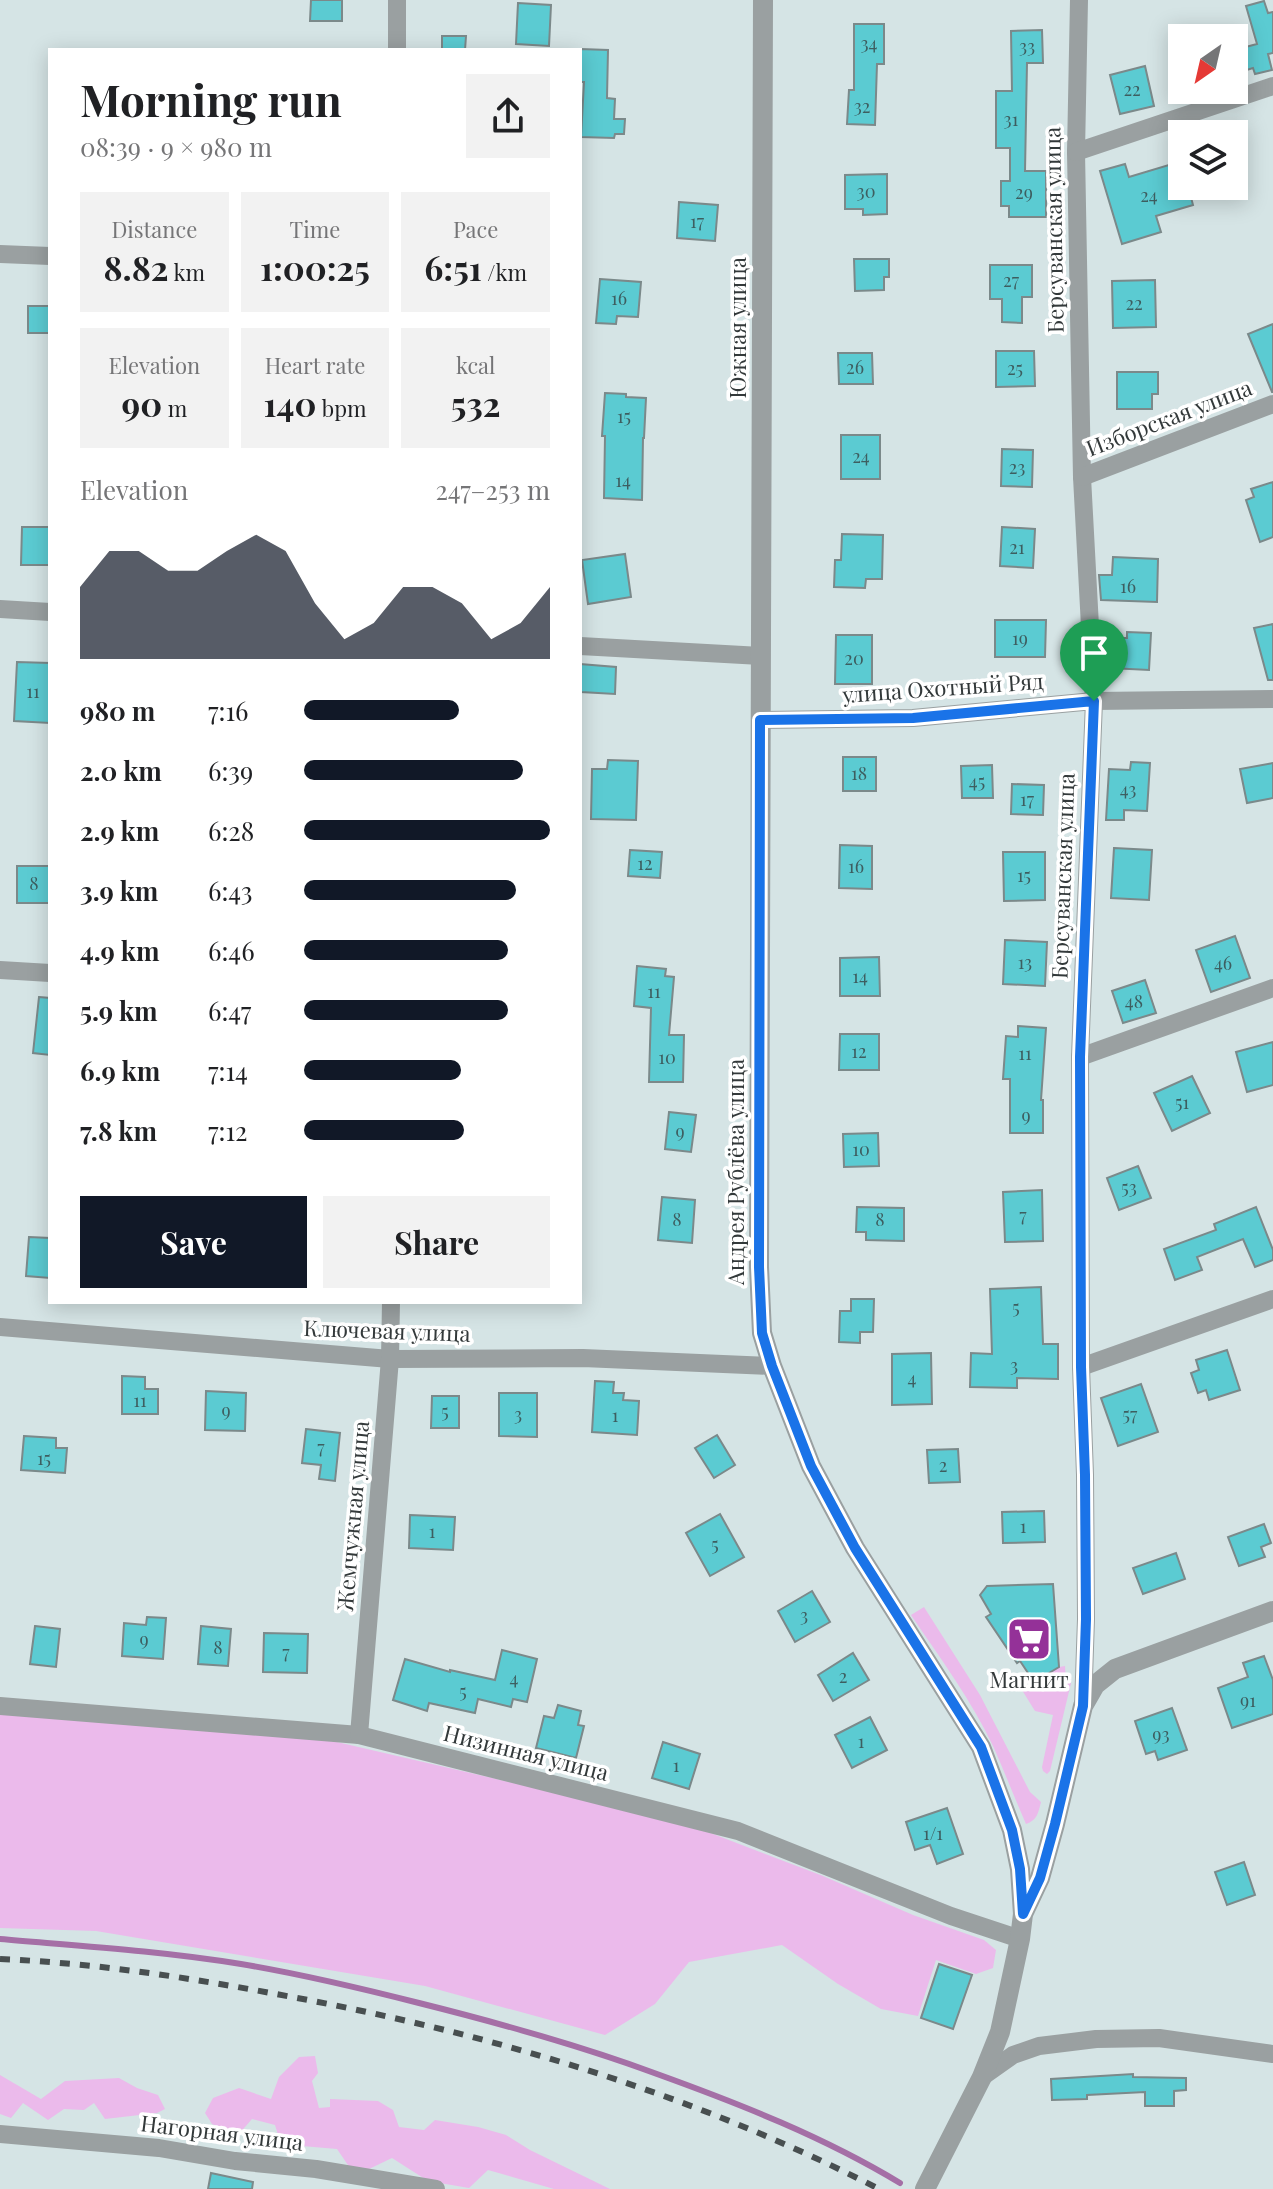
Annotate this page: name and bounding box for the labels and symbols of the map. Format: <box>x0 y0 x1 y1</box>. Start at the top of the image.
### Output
north arrow <box>1168 24 1248 104</box>
house number: 34 <box>860 31 878 55</box>
house number: 33 <box>1019 34 1035 58</box>
house number: 22 <box>1123 77 1141 101</box>
house number: 32 <box>854 94 870 118</box>
house number: 31 <box>1004 107 1019 131</box>
street label: Берсуванская улица <box>1036 127 1070 333</box>
house number: 30 <box>857 179 875 203</box>
house number: 29 <box>1015 180 1033 204</box>
house number: 24 <box>1140 183 1158 207</box>
house number: 17 <box>690 209 705 233</box>
street label: Южная улица <box>722 257 752 399</box>
house number: 27 <box>1003 268 1020 292</box>
house number: 16 <box>611 286 627 310</box>
house number: 22 <box>1125 291 1143 315</box>
house number: 26 <box>846 355 864 379</box>
house number: 25 <box>1007 356 1023 380</box>
street label: Изборская улица <box>1081 372 1256 463</box>
house number: 15 <box>617 404 631 428</box>
house number: 24 <box>852 444 870 468</box>
house number: 23 <box>1009 455 1025 479</box>
house number: 14 <box>615 468 631 492</box>
house number: 21 <box>1009 535 1025 559</box>
house number: 16 <box>1120 574 1136 598</box>
pin <box>1060 619 1128 701</box>
house number: 19 <box>1012 626 1028 650</box>
house number: 20 <box>844 646 864 670</box>
street label: улица Охотный Ряд <box>840 665 1045 709</box>
house number: 11 <box>26 679 40 703</box>
house number: 18 <box>851 761 867 785</box>
house number: 45 <box>969 769 985 793</box>
street label: Берсуванская улица <box>1043 772 1081 980</box>
house number: 43 <box>1120 777 1136 801</box>
house number: 17 <box>1020 787 1035 811</box>
house number: 12 <box>637 851 653 875</box>
house number: 16 <box>848 854 864 878</box>
house number: 15 <box>1017 863 1031 887</box>
house number: 8 <box>29 871 39 895</box>
house number: 13 <box>1018 950 1032 974</box>
house number: 46 <box>1214 951 1232 975</box>
house number: 14 <box>852 964 868 988</box>
house number: 11 <box>647 979 661 1003</box>
house number: 48 <box>1125 989 1143 1013</box>
house number: 12 <box>851 1039 867 1063</box>
house number: 11 <box>1018 1041 1032 1065</box>
house number: 10 <box>658 1045 676 1069</box>
street label: Андрея Рублёва улица <box>720 1059 750 1286</box>
house number: 51 <box>1175 1090 1189 1114</box>
house number: 9 <box>1021 1103 1031 1127</box>
house number: 9 <box>675 1119 685 1143</box>
house number: 10 <box>852 1137 870 1161</box>
house number: 53 <box>1121 1175 1137 1199</box>
house number: 7 <box>1019 1203 1027 1227</box>
house number: 8 <box>672 1207 682 1231</box>
house number: 8 <box>875 1207 885 1231</box>
house number: 5 <box>1012 1295 1020 1319</box>
street label: Ключевая улица <box>303 1312 471 1348</box>
house number: 3 <box>1010 1353 1018 1377</box>
house number: 4 <box>908 1366 917 1390</box>
house number: 11 <box>133 1388 147 1412</box>
house number: 9 <box>221 1398 231 1422</box>
house number: 5 <box>441 1399 449 1423</box>
house number: 3 <box>514 1402 522 1426</box>
house number: 57 <box>1123 1402 1138 1426</box>
house number: 1 <box>612 1403 619 1427</box>
street label: Жемчужная улица <box>329 1419 375 1612</box>
house number: 7 <box>317 1435 325 1459</box>
house number: 15 <box>37 1446 51 1470</box>
house number: 2 <box>939 1453 947 1477</box>
house number: 1 <box>1020 1514 1027 1538</box>
house number: 1 <box>429 1519 436 1543</box>
house number: 5 <box>711 1532 719 1556</box>
house number: 3 <box>800 1603 808 1627</box>
supermarket icon: Магнит <box>1005 1615 1053 1663</box>
house number: 9 <box>139 1627 149 1651</box>
house number: 8 <box>213 1635 223 1659</box>
house number: 7 <box>282 1640 290 1664</box>
house number: 2 <box>839 1664 847 1688</box>
place label: Магнит <box>989 1664 1069 1694</box>
house number: 4 <box>510 1666 519 1690</box>
house number: 5 <box>459 1679 467 1703</box>
house number: 91 <box>1240 1688 1256 1712</box>
street label: Низинная улица <box>441 1717 612 1787</box>
house number: 93 <box>1152 1722 1170 1746</box>
house number: 1 <box>858 1729 865 1753</box>
house number: 1 <box>673 1753 680 1777</box>
house number: 1/1 <box>923 1821 943 1845</box>
street label: Нагорная улица <box>139 2107 305 2157</box>

